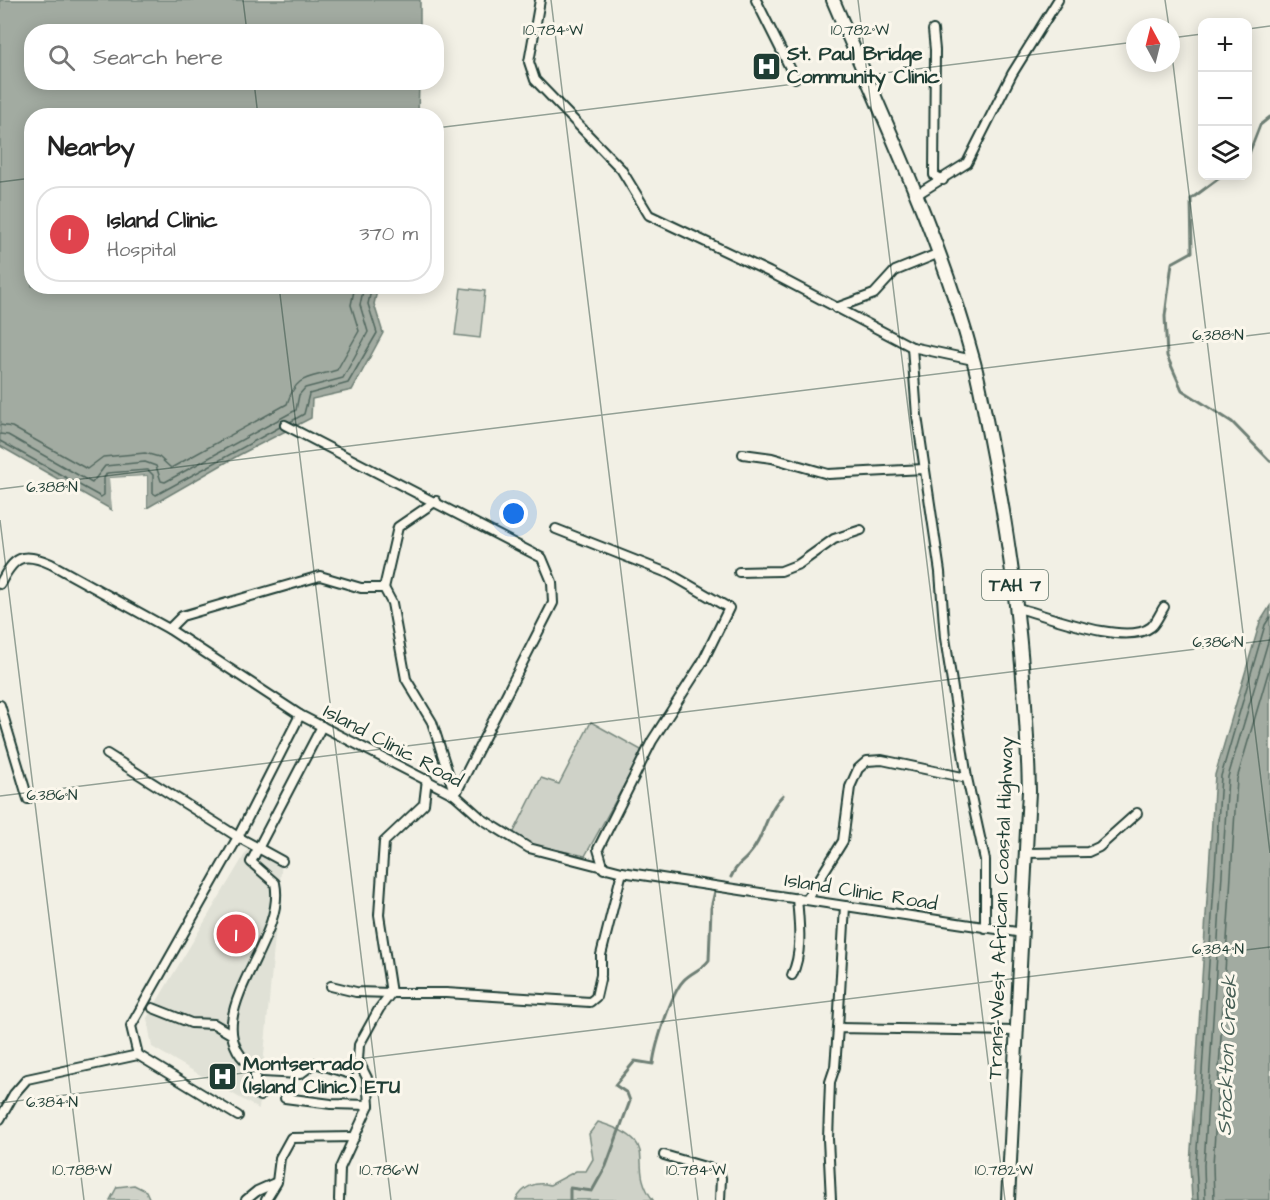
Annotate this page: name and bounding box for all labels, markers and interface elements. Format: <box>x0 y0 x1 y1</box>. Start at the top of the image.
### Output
north arrow <box>1126 18 1180 72</box>
map controls <box>1198 18 1252 180</box>
button: + <box>1198 18 1252 72</box>
text: 10.784°W <box>523 20 583 41</box>
text: 10.782°W <box>831 20 889 41</box>
search box <box>24 24 444 90</box>
place label: St. Paul Bridge Community Clinic <box>786 40 940 92</box>
icon: search <box>45 41 78 74</box>
text: Search here <box>93 42 223 73</box>
hospital icon: St. Paul Bridge Community Clinic <box>750 50 782 82</box>
button: − <box>1198 72 1252 126</box>
button: layers <box>1198 126 1252 180</box>
text: Nearby <box>48 129 135 165</box>
text: Island Clinic <box>107 205 218 236</box>
text: 1 <box>68 220 71 248</box>
text: 370 m <box>359 220 418 248</box>
text: Hospital <box>107 236 176 264</box>
text: 6.388°N <box>1192 325 1244 346</box>
text: 6.388°N <box>26 477 78 498</box>
your location <box>499 499 528 528</box>
road number: TAH 7 <box>982 570 1048 600</box>
text: 6.386°N <box>1193 632 1243 653</box>
street label: Island Clinic Road <box>318 697 468 795</box>
street label: Trans-West African Coastal Highway <box>981 736 1022 1080</box>
text: 6.386°N <box>27 785 77 806</box>
street label: Island Clinic Road <box>782 866 940 918</box>
pin: 1 <box>216 912 256 956</box>
text: 6.384°N <box>1192 939 1244 960</box>
water label: Stockton Creek <box>1210 973 1244 1136</box>
place label: Montserrado (Island Clinic) ETU <box>242 1050 400 1101</box>
hospital icon: Montserrado (Island Clinic) ETU <box>206 1060 238 1092</box>
text: 6.384°N <box>26 1092 78 1113</box>
text: 10.788°W <box>52 1160 112 1181</box>
text: 10.786°W <box>359 1160 419 1181</box>
text: 10.784°W <box>666 1160 726 1181</box>
text: 10.782°W <box>975 1160 1033 1181</box>

